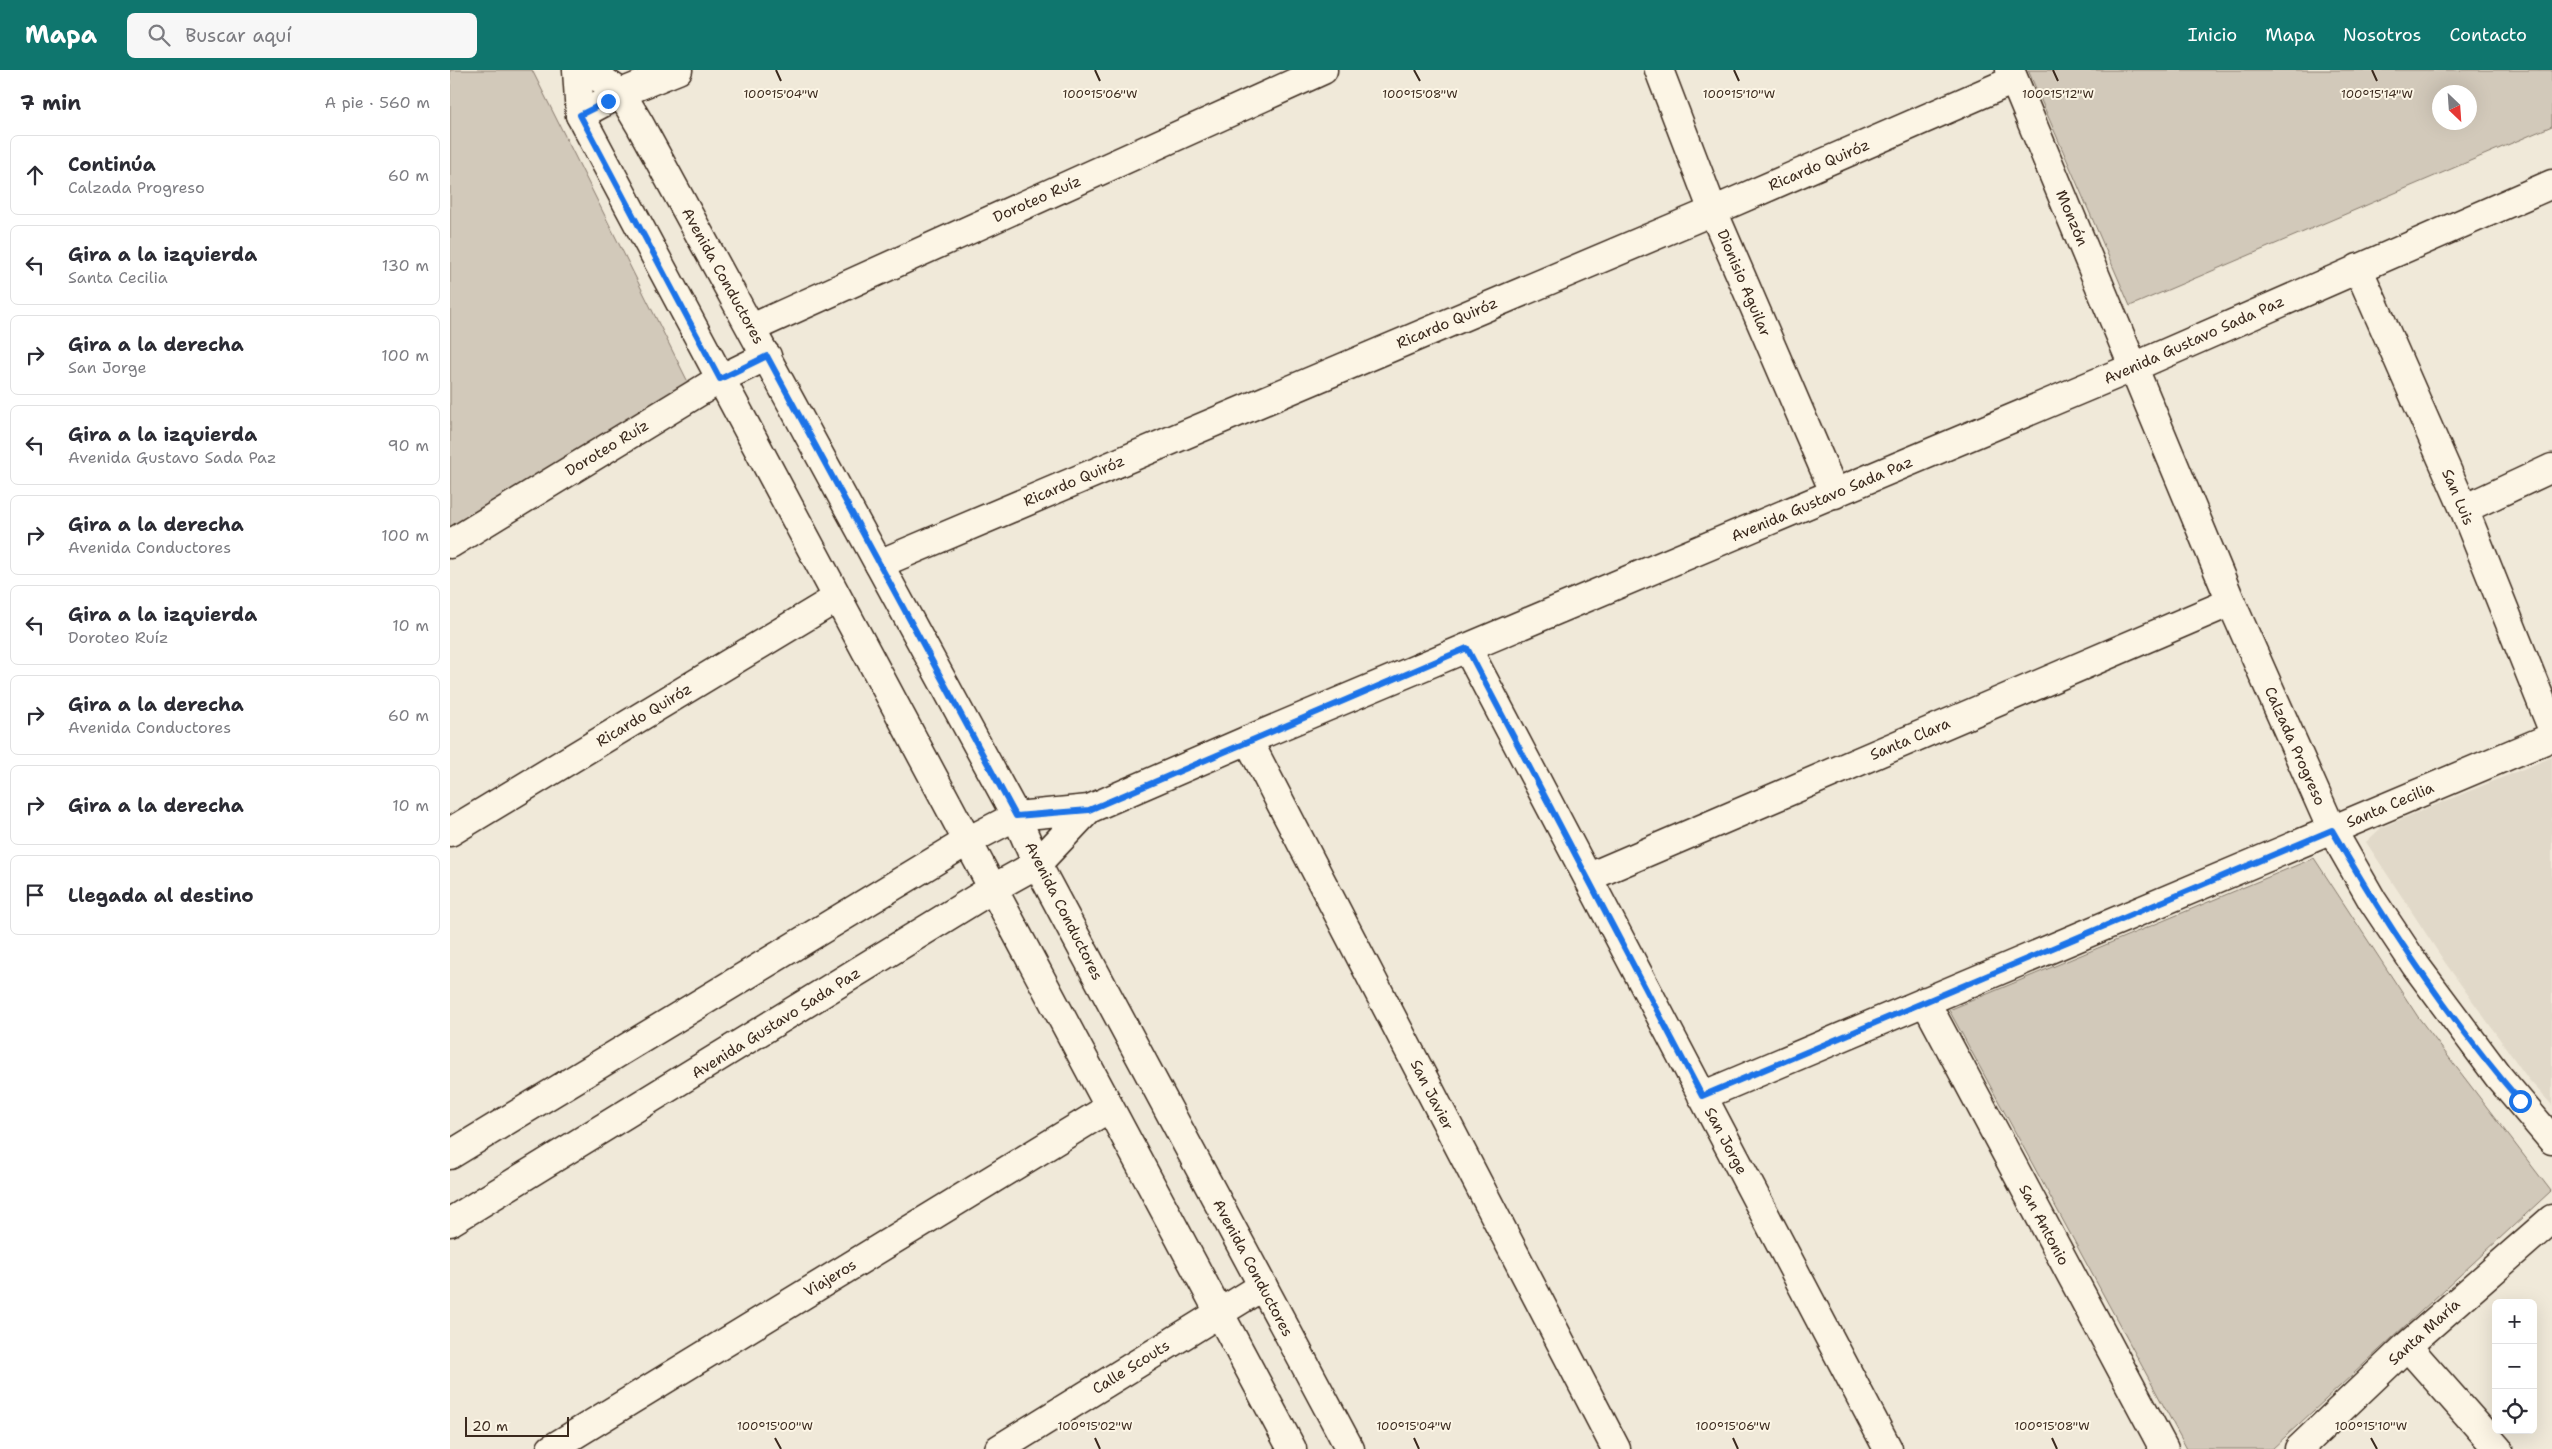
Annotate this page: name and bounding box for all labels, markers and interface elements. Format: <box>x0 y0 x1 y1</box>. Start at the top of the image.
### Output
search box <box>127 13 477 58</box>
text: Mapa <box>25 19 97 51</box>
icon: search <box>145 21 173 49</box>
text: Buscar aquí <box>185 23 292 48</box>
text: Inicio <box>2188 23 2237 47</box>
text: Mapa <box>2265 23 2315 47</box>
text: Nosotros <box>2343 23 2421 47</box>
text: Contacto <box>2449 23 2527 47</box>
north arrow <box>2432 85 2477 130</box>
text: 100°15'04"W <box>743 86 819 102</box>
text: 100°15'06"W <box>1063 86 1137 102</box>
text: 100°15'08"W <box>1382 86 1458 102</box>
text: 100°15'10"W <box>1703 86 1775 102</box>
text: 100°15'12"W <box>2022 86 2094 102</box>
text: 100°15'14"W <box>2341 86 2413 102</box>
text: 7 min <box>20 89 81 117</box>
route end <box>597 90 620 113</box>
text: A pie · 560 m <box>325 92 430 113</box>
street label: Ricardo Quiróz <box>1765 135 1873 195</box>
text: Continúa <box>68 152 156 177</box>
icon: ahead <box>21 161 49 189</box>
text: 60 m <box>388 165 429 186</box>
street label: Doroteo Ruíz <box>990 171 1084 227</box>
text: Calzada Progreso <box>68 177 205 198</box>
street label: Monzón <box>2051 187 2093 249</box>
street label: Avenida Conductores <box>677 204 769 348</box>
street label: Dionisio Aguilar <box>1712 226 1776 340</box>
text: Gira a la izquierda <box>68 242 257 267</box>
icon: left <box>21 251 49 279</box>
text: 130 m <box>382 255 429 276</box>
text: Santa Cecilia <box>68 267 168 288</box>
street label: Avenida Gustavo Sada Paz <box>2101 291 2287 389</box>
street label: Ricardo Quiróz <box>1393 293 1501 353</box>
text: Gira a la derecha <box>68 332 244 357</box>
icon: right <box>21 341 49 369</box>
text: 100 m <box>381 345 429 366</box>
text: San Jorge <box>68 357 147 378</box>
street label: Doroteo Ruíz <box>562 415 652 481</box>
text: Gira a la izquierda <box>68 422 257 447</box>
icon: left <box>21 431 49 459</box>
text: 90 m <box>388 435 429 456</box>
text: Avenida Gustavo Sada Paz <box>68 447 276 468</box>
street label: Ricardo Quiróz <box>1020 451 1128 511</box>
street label: Avenida Gustavo Sada Paz <box>1728 452 1916 546</box>
street label: San Luis <box>2437 466 2479 528</box>
text: Gira a la derecha <box>68 512 244 537</box>
icon: right <box>21 521 49 549</box>
text: 100 m <box>381 525 429 546</box>
text: Avenida Conductores <box>68 537 231 558</box>
text: Gira a la izquierda <box>68 602 257 627</box>
icon: left <box>21 611 49 639</box>
text: 10 m <box>392 615 429 636</box>
text: Doroteo Ruíz <box>68 627 168 648</box>
street label: Ricardo Quiróz <box>593 679 695 751</box>
street label: Calzada Progreso <box>2260 683 2330 809</box>
text: Gira a la derecha <box>68 692 244 717</box>
icon: right <box>21 701 49 729</box>
text: 60 m <box>388 705 429 726</box>
street label: Santa Clara <box>1867 713 1954 765</box>
text: Avenida Conductores <box>68 717 231 738</box>
street label: Santa Cecilia <box>2343 777 2438 832</box>
icon: right <box>21 791 49 819</box>
text: Gira a la derecha <box>68 793 244 818</box>
text: 10 m <box>392 795 429 816</box>
street label: Avenida Conductores <box>1020 838 1108 984</box>
icon: arrive <box>21 881 49 909</box>
text: Llegada al destino <box>68 883 254 908</box>
street label: Avenida Gustavo Sada Paz <box>688 963 864 1083</box>
street label: San Javier <box>1406 1056 1458 1134</box>
route start <box>2509 1090 2532 1113</box>
street label: San Jorge <box>1700 1104 1752 1178</box>
street label: San Antonio <box>2014 1181 2074 1269</box>
street label: Avenida Conductores <box>1208 1196 1298 1340</box>
street label: Viajeros <box>800 1254 860 1302</box>
street label: Santa María <box>2384 1294 2465 1370</box>
map controls <box>2492 1299 2537 1434</box>
button: + <box>2492 1299 2537 1344</box>
street label: Calle Scouts <box>1088 1335 1174 1399</box>
button: − <box>2492 1344 2537 1389</box>
button: locate <box>2492 1389 2537 1434</box>
scale bar <box>465 1414 569 1437</box>
text: 20 m <box>472 1417 508 1435</box>
text: 100°15'00"W <box>737 1418 813 1434</box>
text: 100°15'02"W <box>1058 1418 1132 1434</box>
text: 100°15'04"W <box>1376 1418 1452 1434</box>
text: 100°15'06"W <box>1696 1418 1770 1434</box>
text: 100°15'08"W <box>2014 1418 2090 1434</box>
text: 100°15'10"W <box>2335 1418 2407 1434</box>

